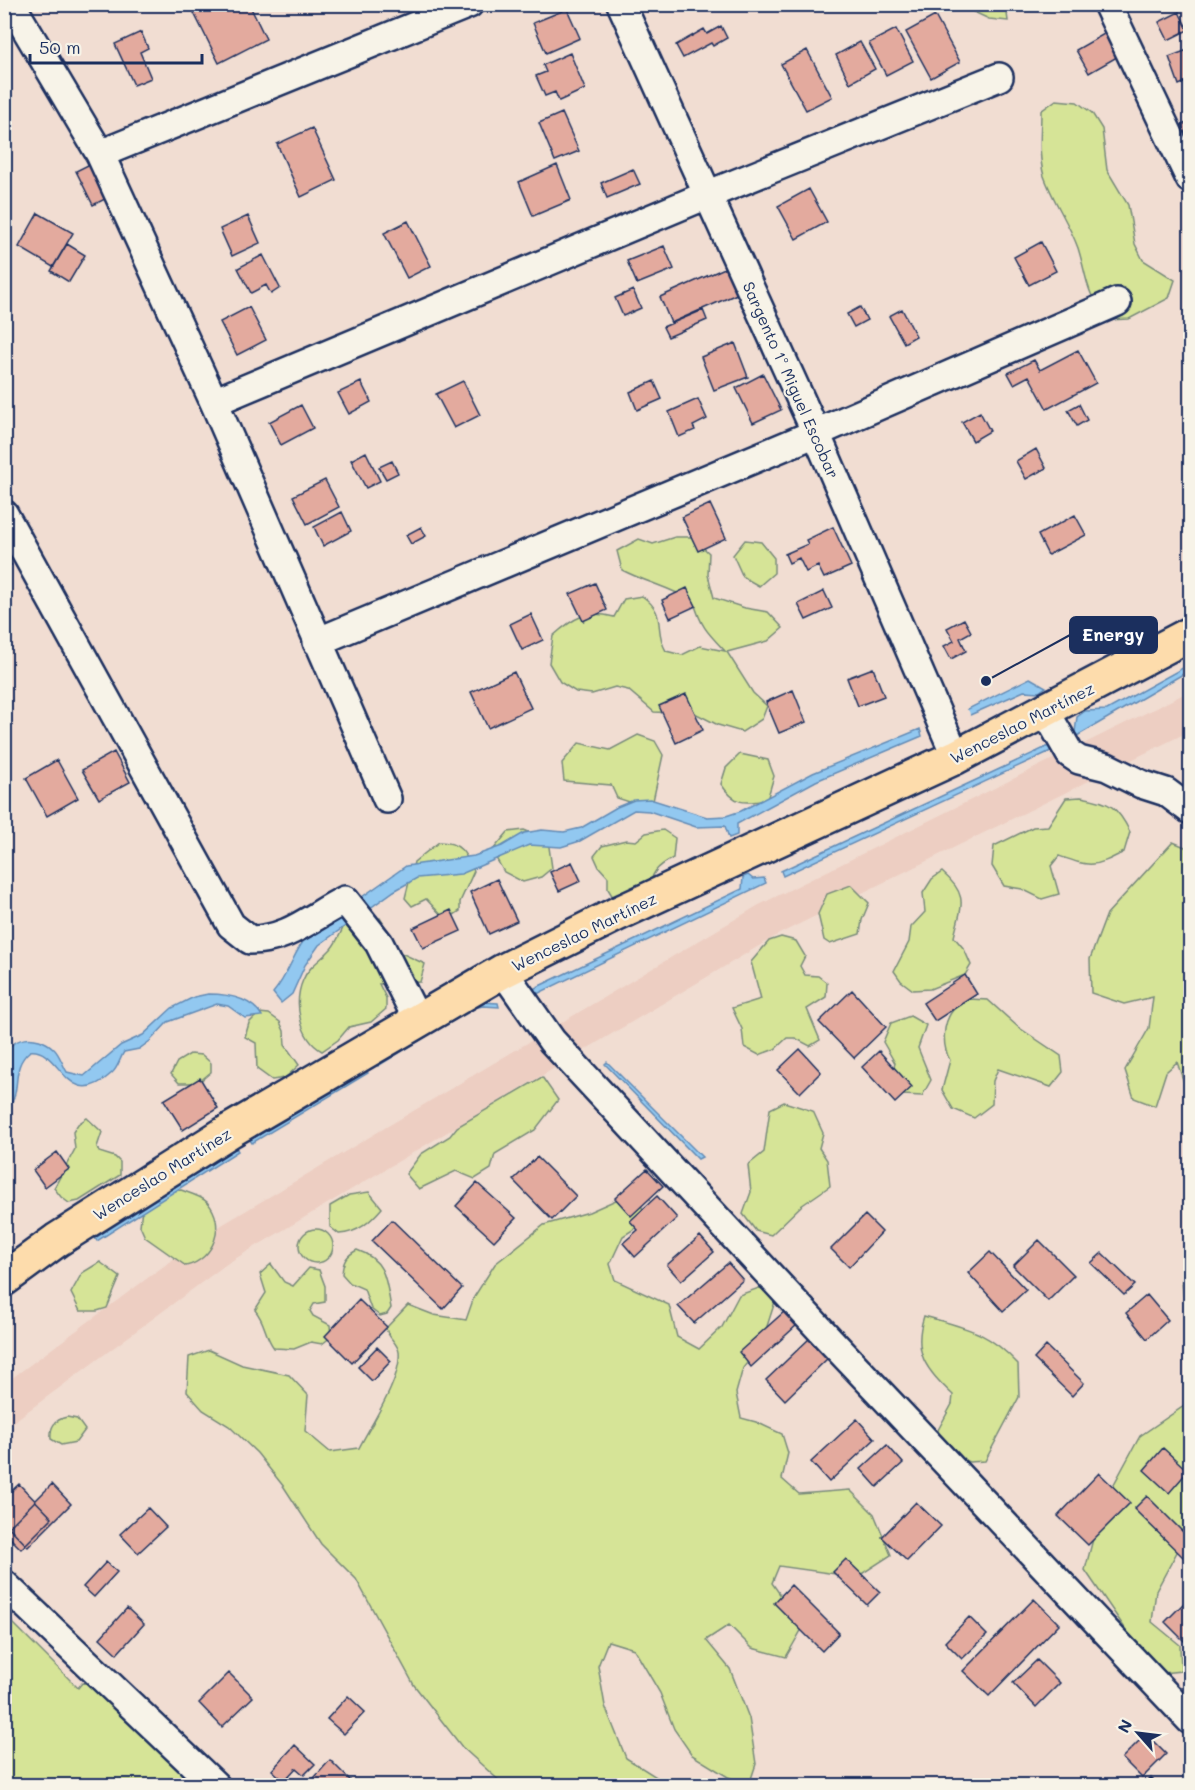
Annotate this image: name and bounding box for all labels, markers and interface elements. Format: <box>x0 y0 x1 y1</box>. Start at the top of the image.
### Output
scale bar <box>30 27 202 65</box>
text: 50 m <box>39 35 81 59</box>
street label: Sargento 1º Miguel Escobar <box>738 278 844 482</box>
callout: Energy <box>1070 617 1157 653</box>
text: Energy <box>1082 622 1144 646</box>
street label: Wenceslao Martínez <box>946 677 1097 768</box>
street label: Wenceslao Martínez <box>508 887 660 976</box>
street label: Wenceslao Martínez <box>89 1122 235 1225</box>
north arrow <box>1108 1703 1168 1763</box>
text: N <box>1112 1715 1136 1736</box>

